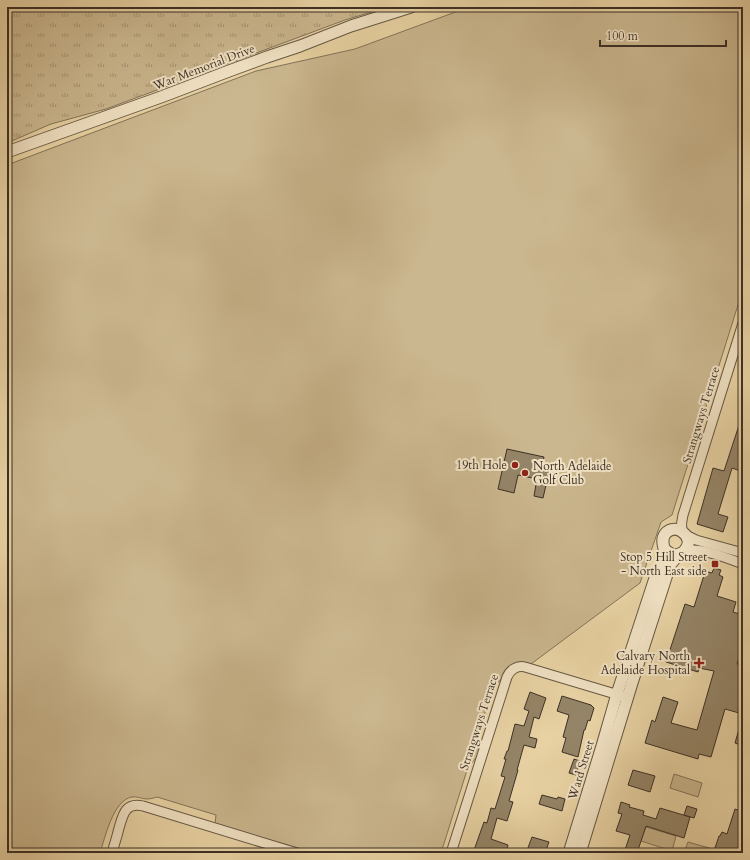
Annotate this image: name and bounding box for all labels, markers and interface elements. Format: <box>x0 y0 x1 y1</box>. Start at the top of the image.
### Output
scale bar <box>600 22 726 48</box>
text: 100 m <box>606 28 639 44</box>
street label: War Memorial Drive <box>150 40 257 94</box>
street label: Strangways Terrace <box>679 365 723 465</box>
place label: 19th Hole <box>456 457 507 473</box>
place label: North Adelaide Golf Club <box>533 458 612 488</box>
marker: 19th Hole <box>510 460 520 470</box>
marker: North Adelaide Golf Club <box>520 468 530 478</box>
place label: Stop 5 Hill Street - North East side <box>620 549 707 579</box>
marker: Stop 5 Hill Street - North East side <box>710 559 720 569</box>
place label: Calvary North Adelaide Hospital <box>601 648 690 678</box>
marker: Calvary North Adelaide Hospital <box>693 657 705 669</box>
street label: Strangways Terrace <box>456 672 502 772</box>
street label: Ward Street <box>564 738 598 803</box>

